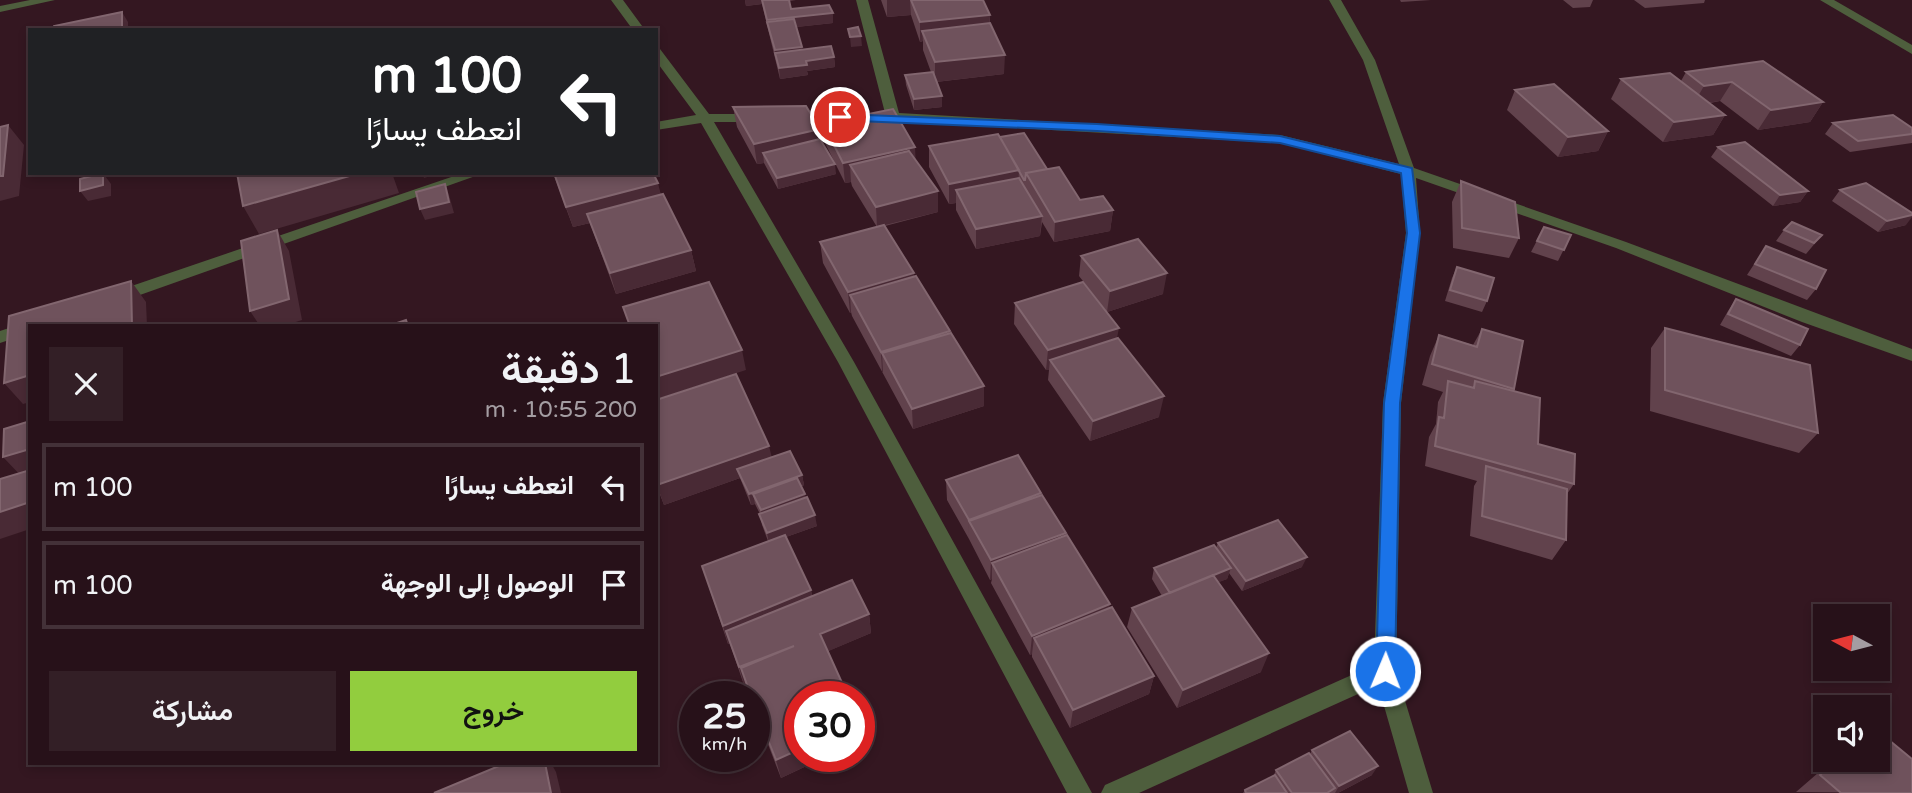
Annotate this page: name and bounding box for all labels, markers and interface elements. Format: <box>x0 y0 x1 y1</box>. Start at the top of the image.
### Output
text: 100 m <box>372 47 522 106</box>
icon: left <box>546 56 637 147</box>
pin <box>810 87 870 147</box>
icon: arrive <box>821 98 859 136</box>
text: انعطف يسارًا <box>366 111 522 149</box>
text: 1 دقيقة <box>501 344 637 395</box>
button: close <box>49 347 123 421</box>
text: 200 m · 10:55 <box>485 396 637 424</box>
icon: left <box>595 468 633 506</box>
text: انعطف يسارًا <box>444 470 574 501</box>
text: 100 m <box>53 472 133 503</box>
icon: arrive <box>595 566 633 604</box>
text: الوصول إلى الوجهة <box>381 568 574 599</box>
text: 100 m <box>53 570 133 601</box>
north arrow <box>1813 604 1890 681</box>
map controls <box>1813 604 1890 772</box>
position arrow <box>1348 634 1422 708</box>
button: مشاركة <box>49 671 336 751</box>
button: خروج <box>350 671 637 751</box>
speed limit sign: 30 <box>784 681 875 772</box>
button: sound <box>1813 695 1890 772</box>
text: 25 <box>703 696 746 738</box>
text: km/h <box>702 733 747 755</box>

